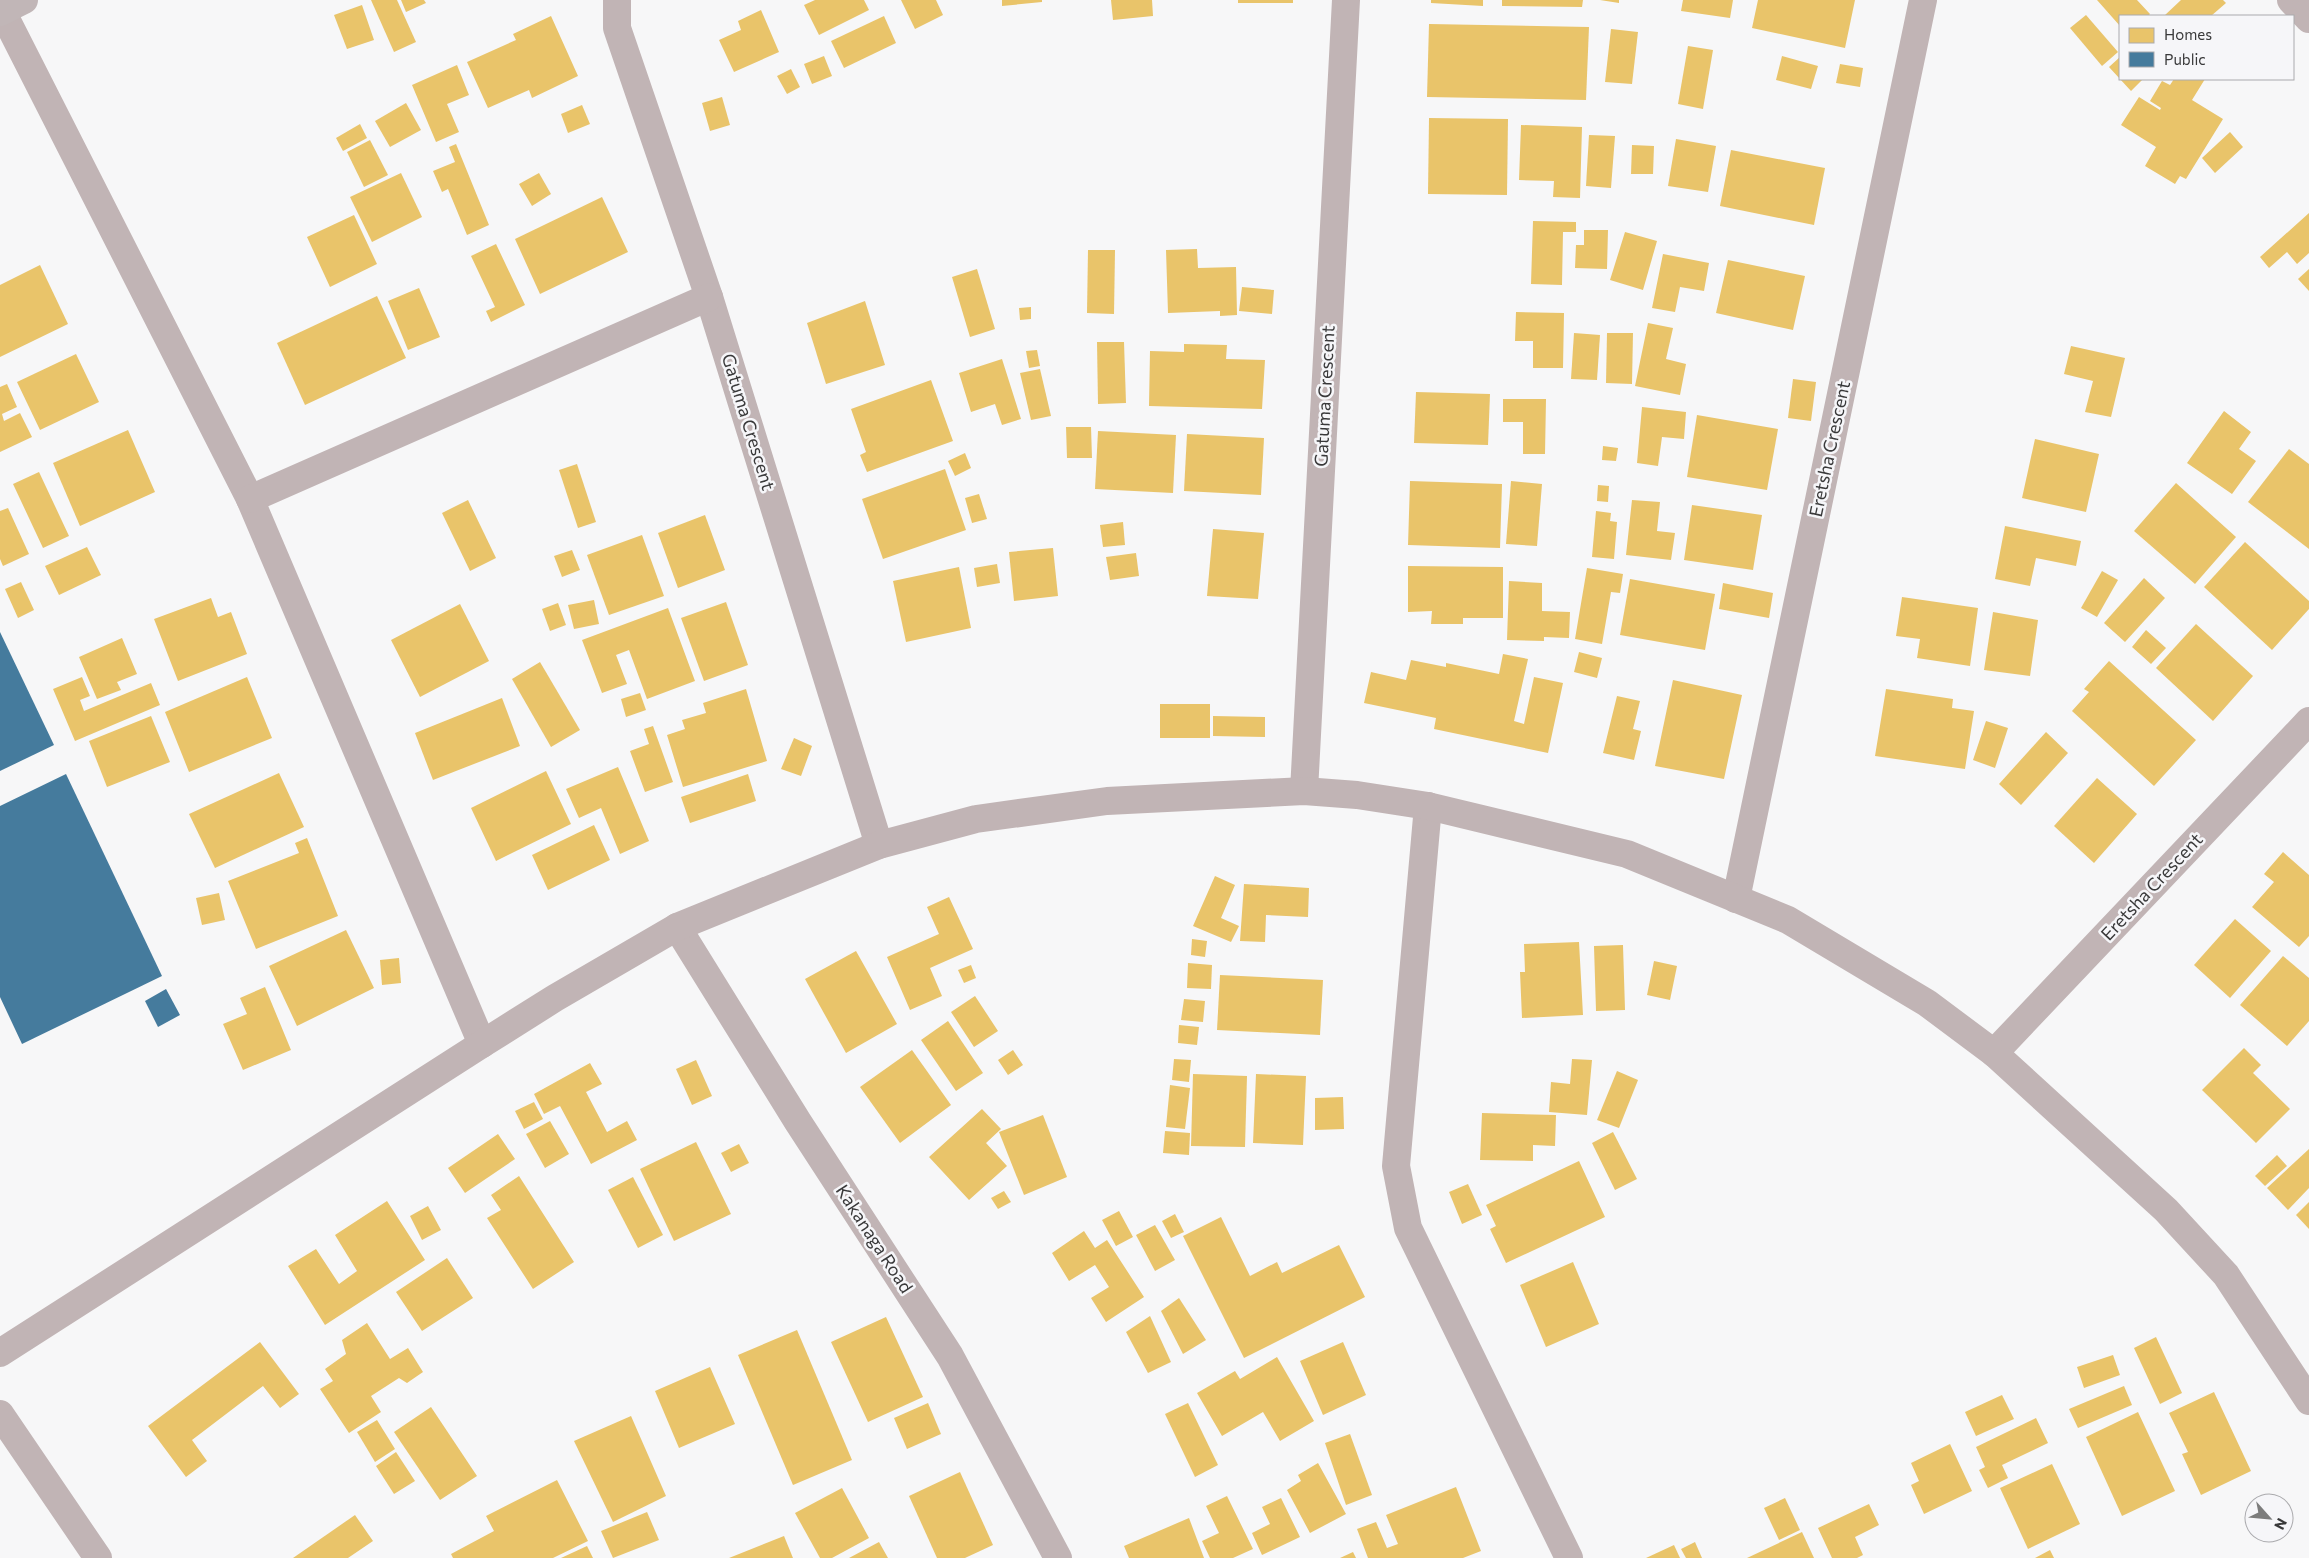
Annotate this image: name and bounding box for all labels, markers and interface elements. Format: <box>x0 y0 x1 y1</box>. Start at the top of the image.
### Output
legend <box>2119 15 2294 80</box>
text: Homes <box>2164 25 2212 43</box>
text: Public <box>2164 50 2206 68</box>
street label: Gatuma Crescent <box>1309 325 1339 467</box>
street label: Gatuma Crescent <box>718 351 780 493</box>
street label: Eretsha Crescent <box>1804 379 1854 519</box>
street label: Eretsha Crescent <box>2096 828 2207 945</box>
street label: Kakanaga Road <box>832 1180 918 1297</box>
north arrow <box>2244 1493 2294 1543</box>
text: N <box>2271 1516 2291 1533</box>

